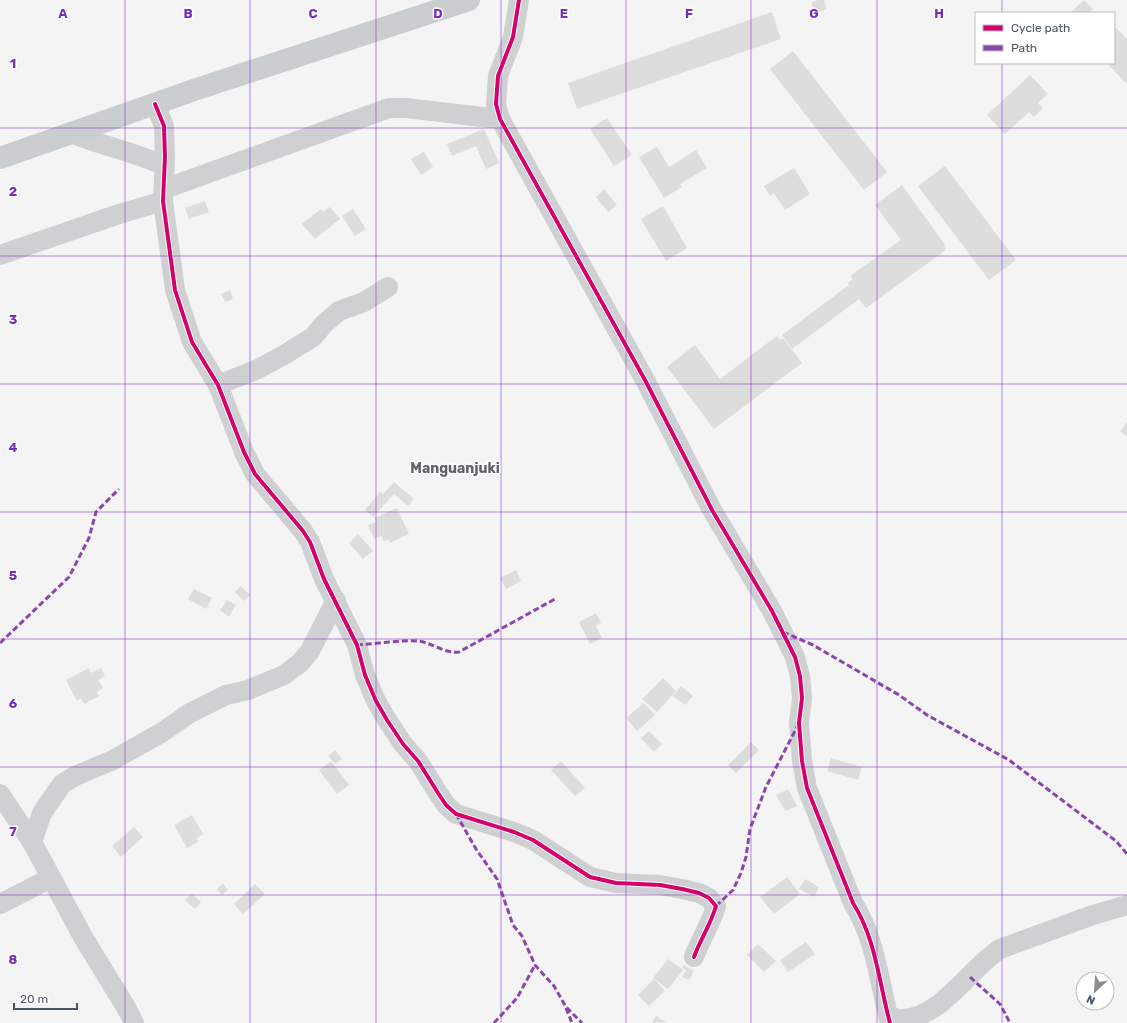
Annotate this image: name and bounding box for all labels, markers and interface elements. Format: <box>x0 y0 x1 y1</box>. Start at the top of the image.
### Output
text: A <box>58 6 68 21</box>
text: B <box>183 6 193 21</box>
text: C <box>308 6 318 21</box>
text: D <box>433 6 443 21</box>
text: E <box>560 6 568 21</box>
text: F <box>685 6 693 21</box>
text: G <box>809 6 819 21</box>
text: H <box>934 6 944 21</box>
legend <box>975 12 1115 64</box>
text: Cycle path <box>1011 21 1070 35</box>
text: Path <box>1011 41 1037 55</box>
text: 1 <box>10 56 16 71</box>
text: 2 <box>9 184 17 199</box>
text: 3 <box>9 312 18 327</box>
text: 4 <box>9 440 18 455</box>
district label: Manguanjuki <box>410 460 500 477</box>
text: 5 <box>9 568 17 583</box>
text: 6 <box>9 696 18 711</box>
text: 7 <box>9 824 17 839</box>
text: 8 <box>9 952 18 967</box>
north arrow <box>1075 971 1115 1011</box>
scale bar <box>14 985 77 1011</box>
text: 20 m <box>20 992 48 1006</box>
text: N <box>1084 992 1097 1007</box>

